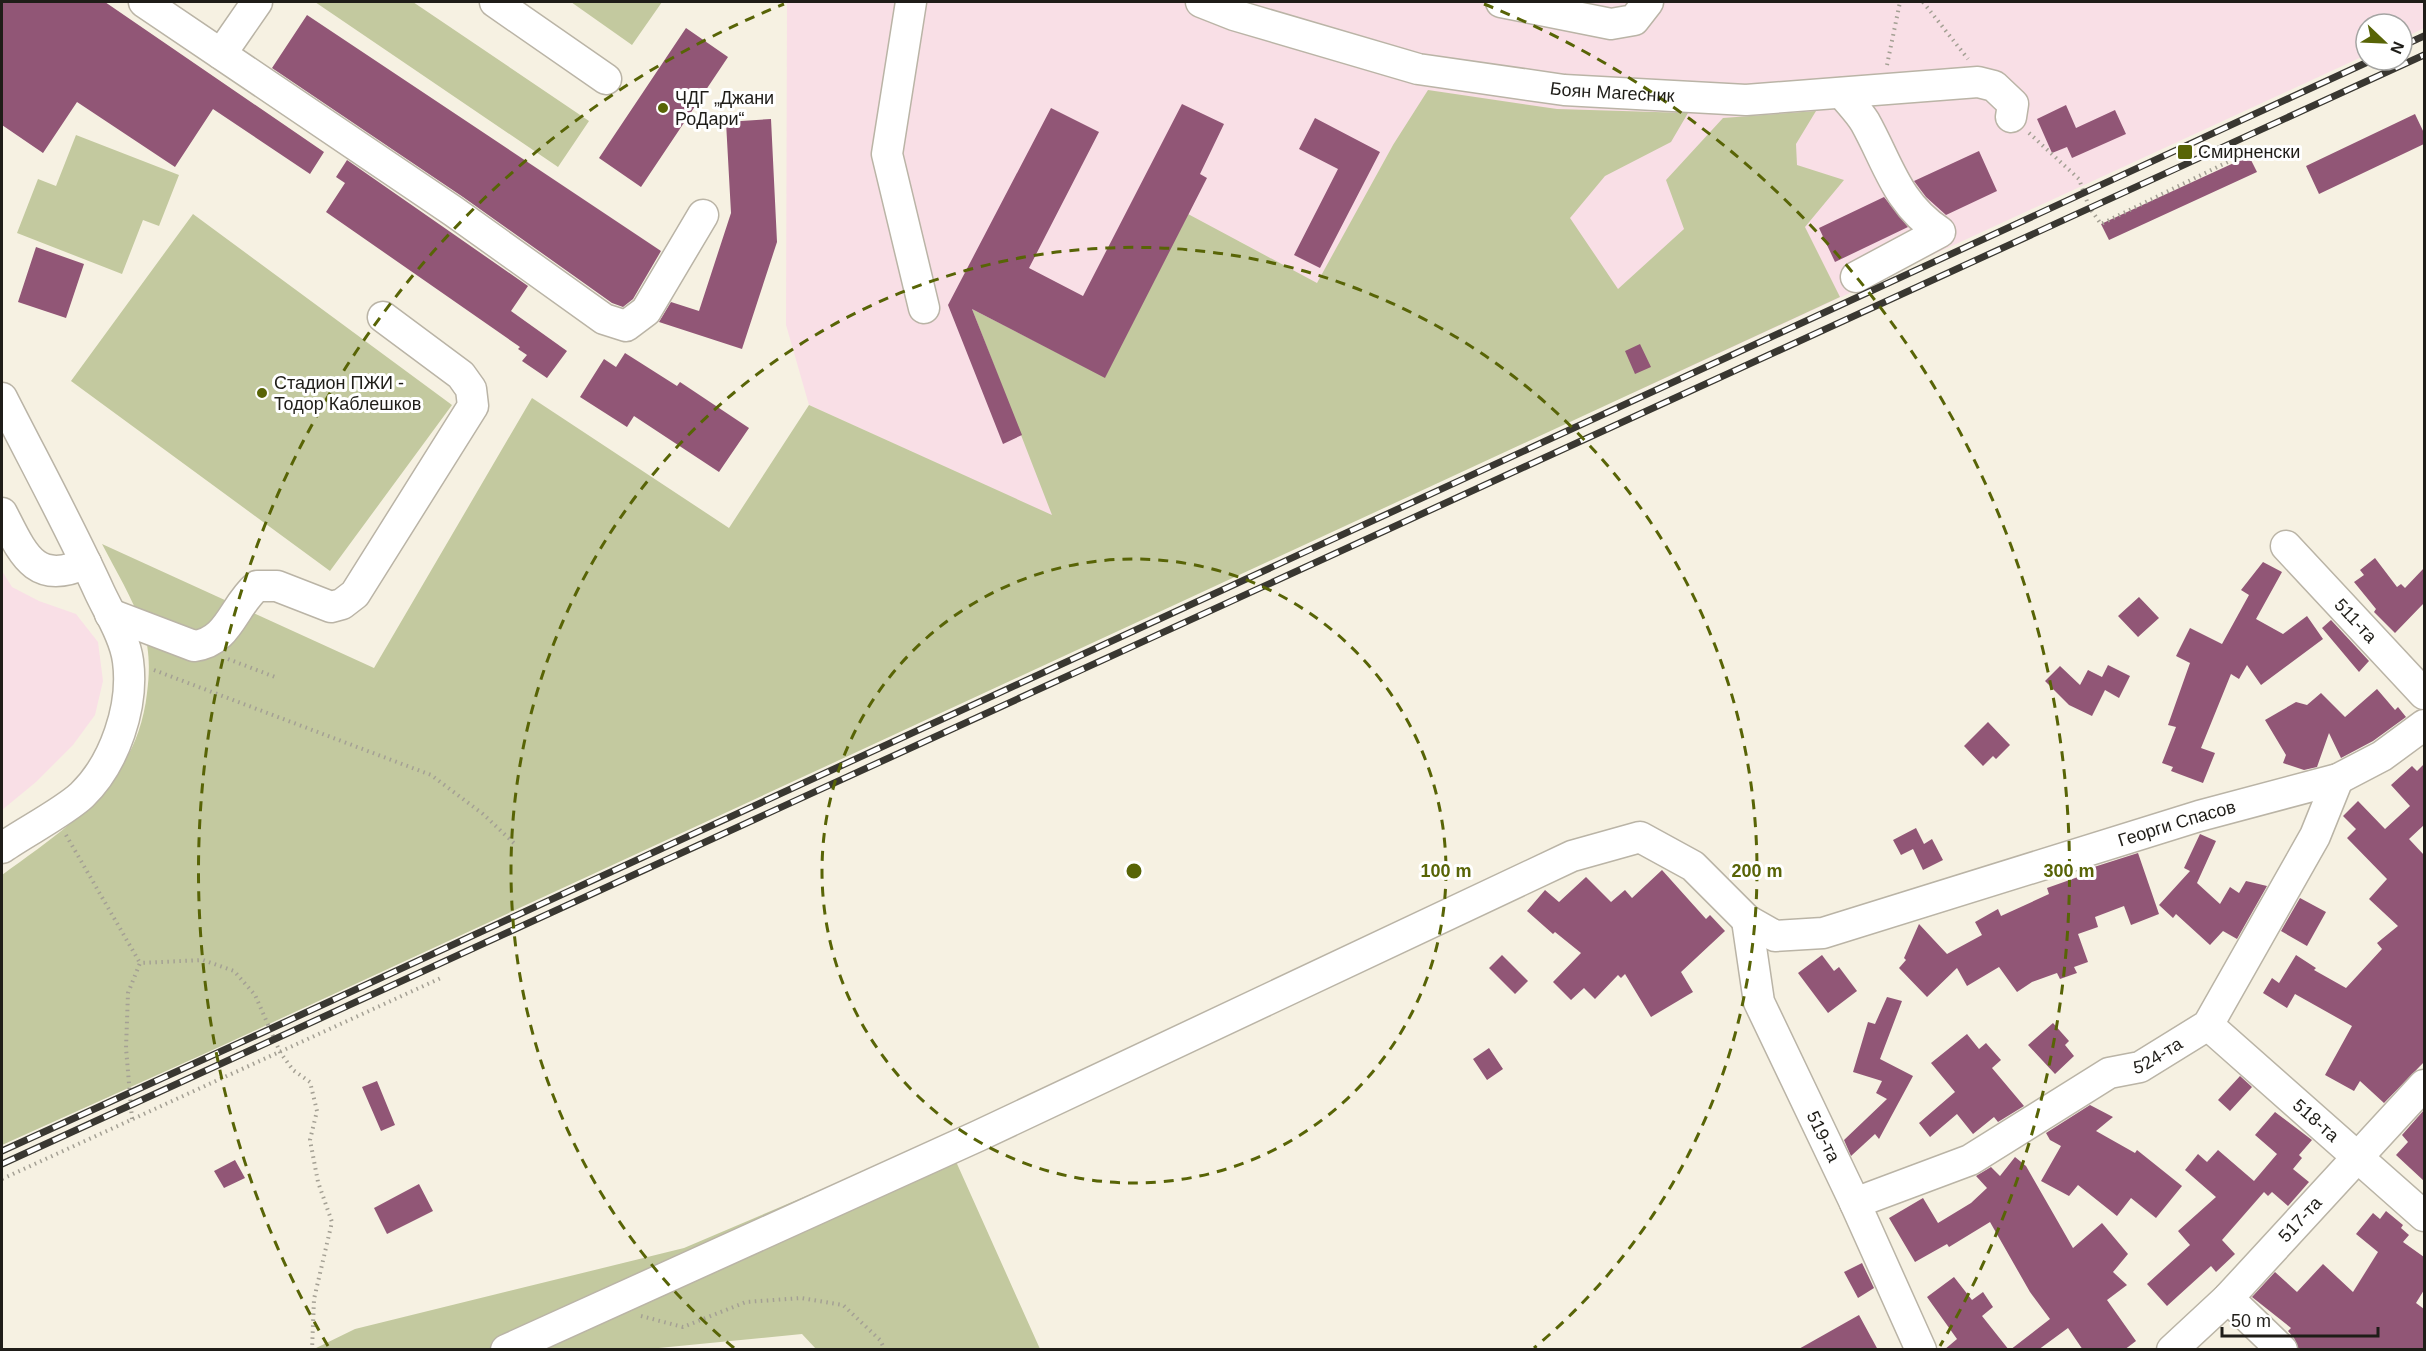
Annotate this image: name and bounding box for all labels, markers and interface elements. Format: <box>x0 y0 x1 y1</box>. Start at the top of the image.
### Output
north arrow <box>2354 12 2414 72</box>
text: N <box>2387 39 2407 56</box>
street label: Боян Магесник <box>1549 78 1675 106</box>
place label: ЧДГ „Джани РоДари“ <box>675 88 774 129</box>
marker: ЧДГ „Джани РоДари“ <box>656 101 670 115</box>
place label: Смирненски <box>2198 142 2300 162</box>
marker: Смирненски <box>2176 143 2194 161</box>
place label: Стадион ПЖИ - Тодор Каблешков <box>274 373 421 414</box>
marker: Стадион ПЖИ - Тодор Каблешков <box>255 386 269 400</box>
street label: 511-та <box>2330 594 2382 647</box>
street label: Георги Спасов <box>2115 797 2238 851</box>
centre of rings <box>1124 861 1144 881</box>
text: 100 m <box>1420 861 1472 881</box>
text: 200 m <box>1731 861 1783 881</box>
text: 300 m <box>2043 861 2095 881</box>
street label: 524-та <box>2132 1033 2187 1078</box>
street label: 518-та <box>2289 1095 2344 1146</box>
street label: 519-та <box>1803 1108 1844 1166</box>
street label: 517-та <box>2274 1192 2327 1246</box>
scale bar <box>2222 1300 2378 1338</box>
text: 50 m <box>2231 1311 2271 1331</box>

